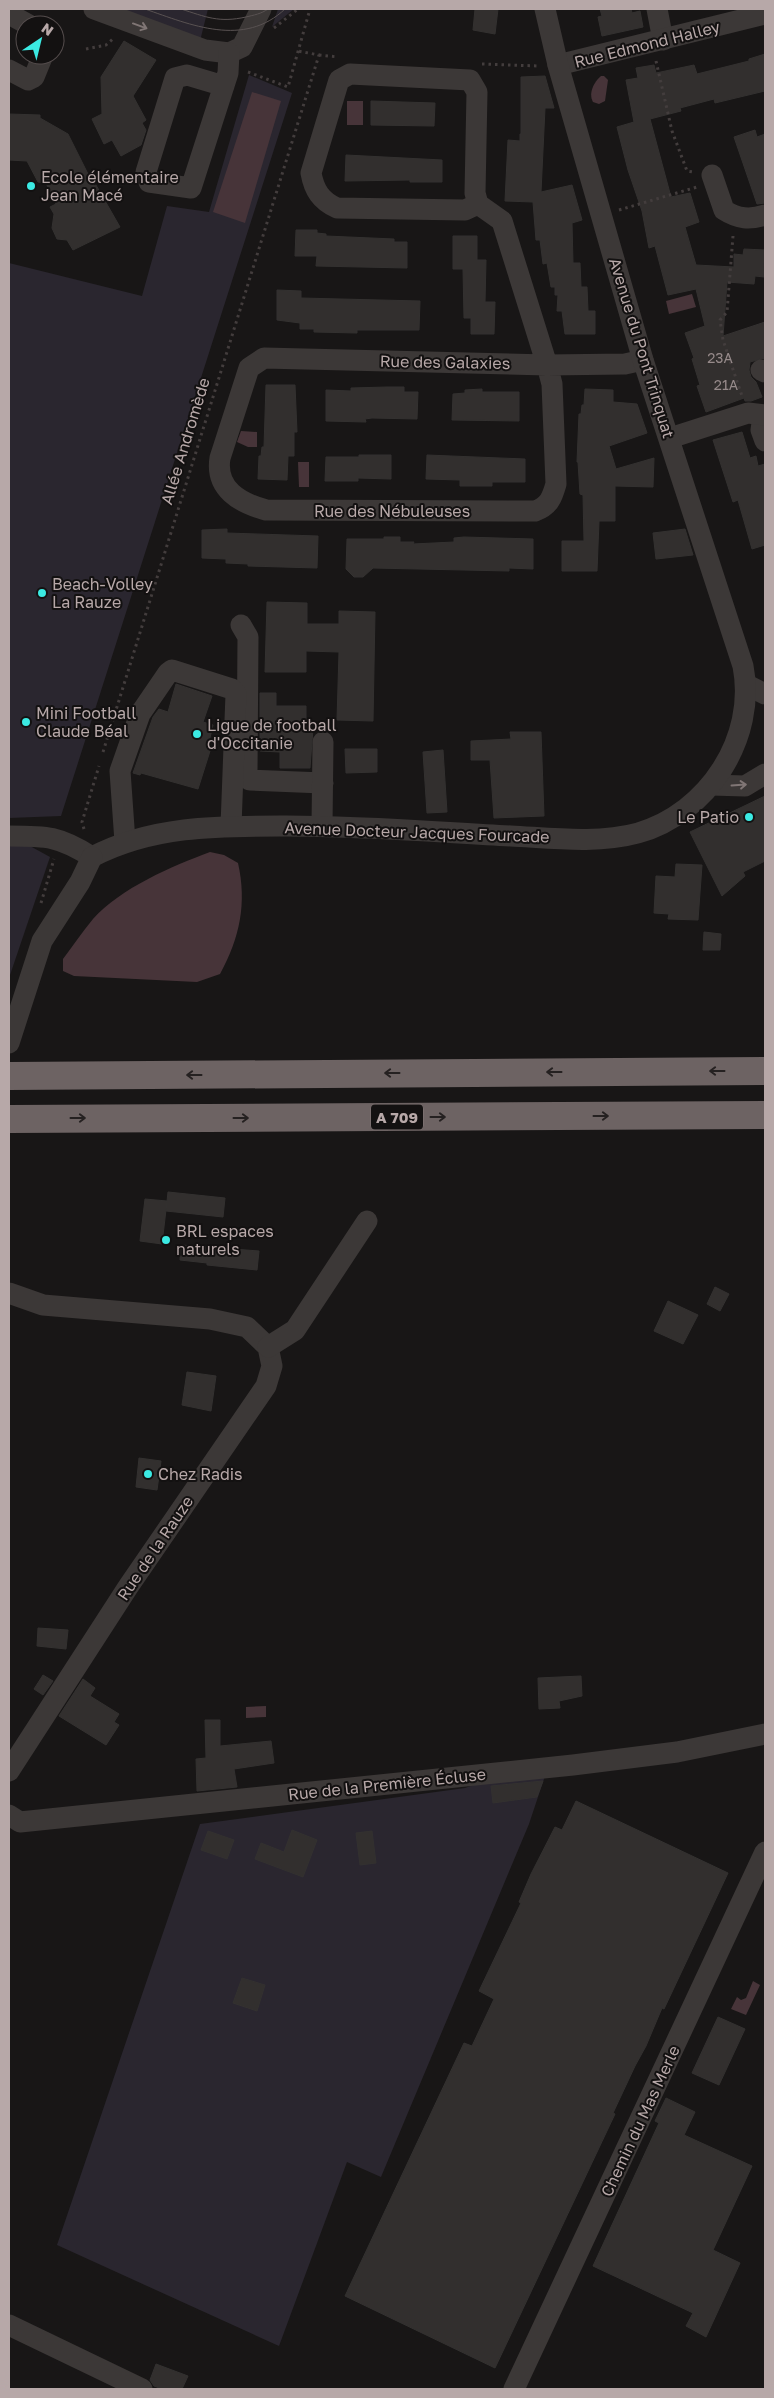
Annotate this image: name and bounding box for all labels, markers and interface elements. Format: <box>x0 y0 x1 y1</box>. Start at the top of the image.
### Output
north arrow <box>15 15 65 65</box>
street label: Rue Edmond Halley <box>572 16 722 72</box>
text: N <box>39 19 57 39</box>
one-way arrow <box>132 22 147 31</box>
place label: Ecole élémentaire Jean Macé <box>41 167 179 205</box>
marker: Ecole élémentaire Jean Macé <box>25 180 37 192</box>
street label: Avenue du Pont Trinquat <box>605 255 679 441</box>
house number: 23A <box>707 349 733 366</box>
street label: Rue des Galaxies <box>380 351 510 373</box>
street label: Allée Andromède <box>156 375 214 507</box>
house number: 21A <box>714 376 739 393</box>
street label: Rue des Nébuleuses <box>314 501 470 521</box>
place label: Beach-Volley La Rauze <box>52 574 153 612</box>
marker: Beach-Volley La Rauze <box>36 587 48 599</box>
place label: Mini Football Claude Béal <box>36 703 136 741</box>
place label: Ligue de football d'Occitanie <box>207 715 337 753</box>
marker: Mini Football Claude Béal <box>20 716 32 728</box>
marker: Ligue de football d'Occitanie <box>191 728 203 740</box>
one-way arrow <box>731 781 747 790</box>
place label: Le Patio <box>677 807 739 827</box>
marker: Le Patio <box>743 811 755 823</box>
street label: Avenue Docteur Jacques Fourcade <box>284 817 550 847</box>
one-way arrow <box>709 1066 725 1076</box>
one-way arrow <box>546 1067 562 1077</box>
one-way arrow <box>384 1068 400 1078</box>
one-way arrow <box>186 1070 202 1080</box>
road number: A 709 <box>371 1104 423 1130</box>
one-way arrow <box>593 1111 609 1120</box>
one-way arrow <box>430 1112 446 1121</box>
one-way arrow <box>70 1113 86 1123</box>
one-way arrow <box>232 1113 249 1123</box>
place label: BRL espaces naturels <box>176 1221 274 1259</box>
marker: BRL espaces naturels <box>160 1234 172 1246</box>
place label: Chez Radis <box>158 1464 243 1484</box>
marker: Chez Radis <box>142 1468 154 1480</box>
street label: Rue de la Rauze <box>113 1492 197 1604</box>
street label: Rue de la Première Écluse <box>287 1764 487 1804</box>
street label: Chemin du Mas Merle <box>596 2042 684 2200</box>

